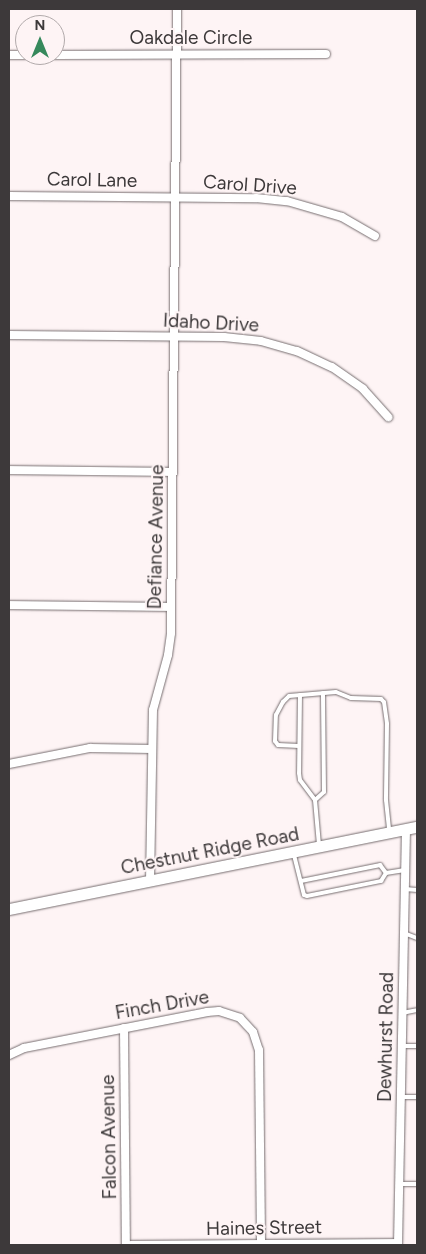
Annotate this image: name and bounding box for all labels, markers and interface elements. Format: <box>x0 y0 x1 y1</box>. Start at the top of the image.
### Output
north arrow <box>15 15 65 65</box>
text: N <box>35 17 45 34</box>
street label: Oakdale Circle <box>130 27 252 49</box>
street label: Carol Lane <box>47 168 137 192</box>
street label: Carol Drive <box>202 170 298 200</box>
street label: Idaho Drive <box>162 309 260 337</box>
street label: Defiance Avenue <box>143 464 169 610</box>
street label: Chestnut Ridge Road <box>119 823 301 879</box>
street label: Dewhurst Road <box>373 972 399 1102</box>
street label: Finch Drive <box>113 986 211 1024</box>
street label: Falcon Avenue <box>97 1074 121 1200</box>
street label: Haines Street <box>206 1216 322 1240</box>

